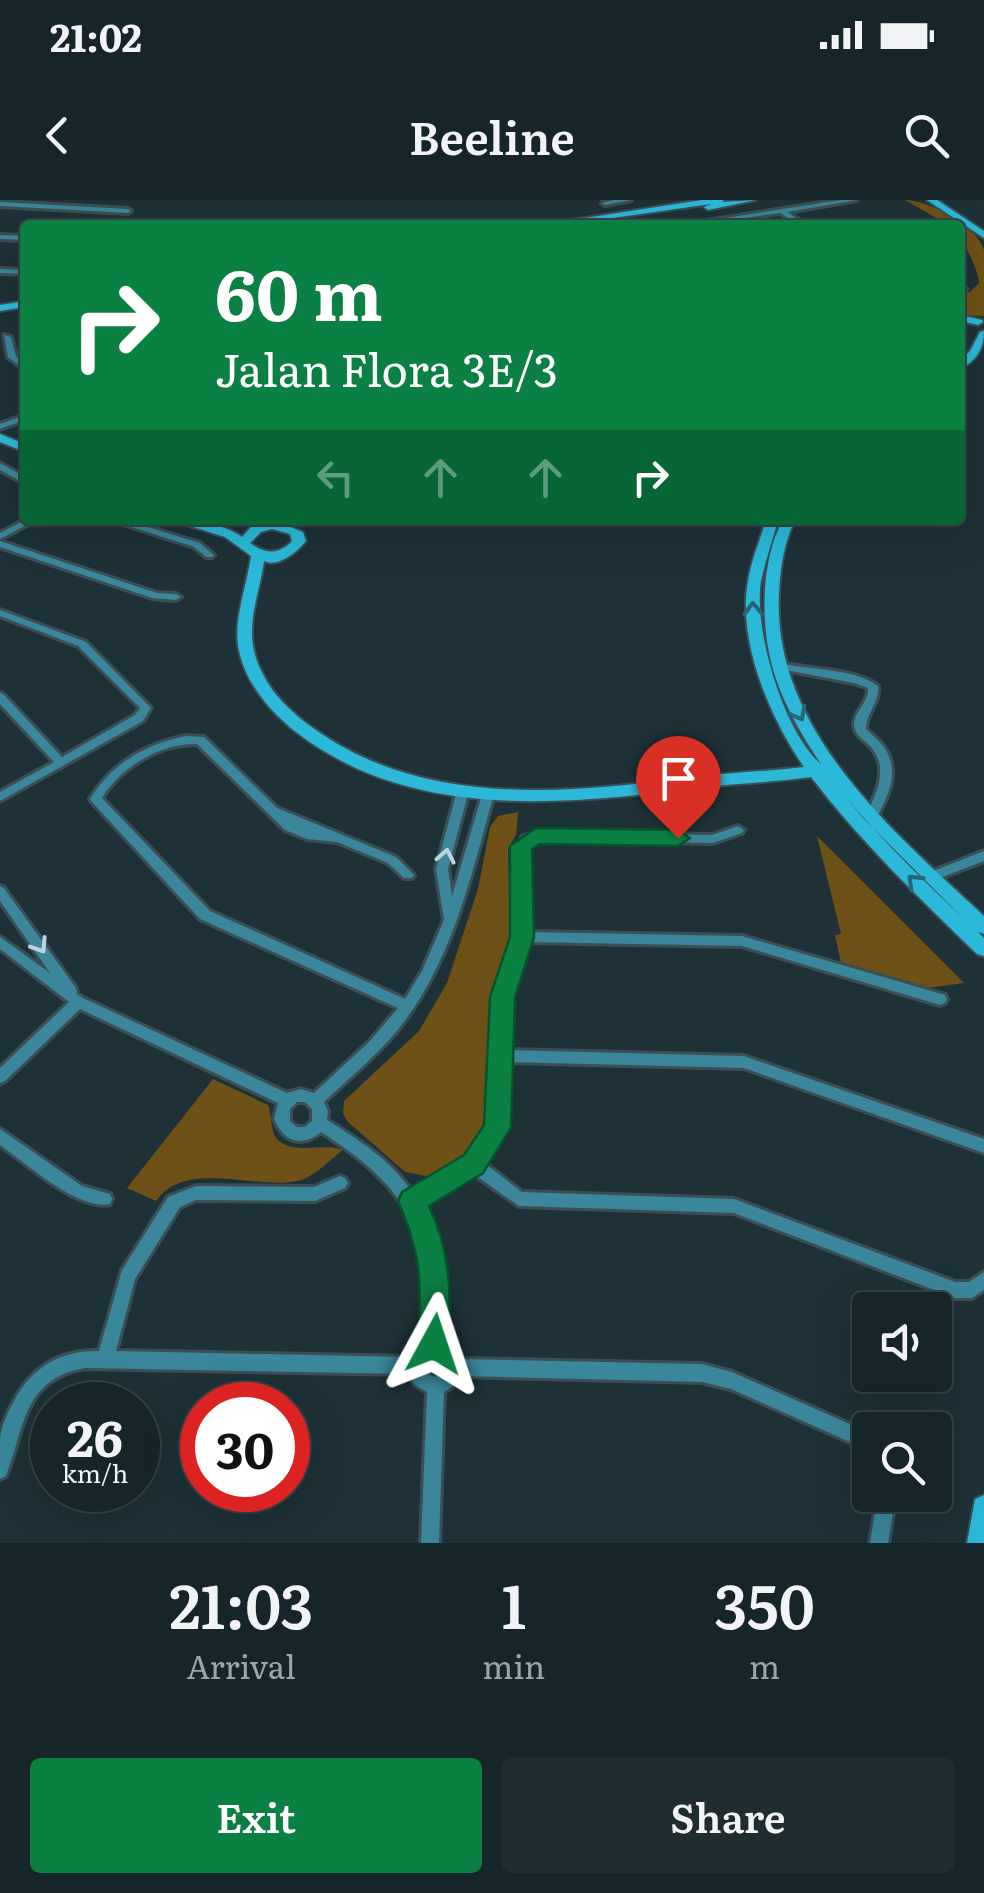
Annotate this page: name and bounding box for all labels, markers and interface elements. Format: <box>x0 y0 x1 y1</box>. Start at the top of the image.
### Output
text: 21:02 <box>50 7 142 64</box>
text: Beeline <box>409 102 575 169</box>
icon: back <box>30 108 85 163</box>
icon: search <box>899 108 954 163</box>
text: 60 m <box>215 239 383 343</box>
icon: right <box>50 260 180 390</box>
text: Jalan Flora 3E/3 <box>215 334 558 401</box>
icon: left <box>308 450 363 505</box>
icon: ahead <box>413 450 468 505</box>
icon: ahead <box>518 450 573 505</box>
icon: right <box>623 450 678 505</box>
one-way arrow <box>742 600 763 616</box>
one-way arrow <box>786 704 806 722</box>
pin <box>636 736 721 839</box>
icon: arrive <box>651 751 706 806</box>
one-way arrow <box>435 848 456 864</box>
one-way arrow <box>907 875 925 893</box>
one-way arrow <box>28 934 46 953</box>
position arrow <box>382 1292 486 1396</box>
map controls <box>852 1292 952 1512</box>
button: sound <box>852 1292 952 1392</box>
speed limit sign: 30 <box>180 1382 310 1512</box>
text: 26 <box>67 1398 123 1472</box>
button: search <box>852 1412 952 1512</box>
text: km/h <box>62 1454 128 1491</box>
text: 21:03 <box>169 1558 313 1647</box>
text: 1 <box>501 1558 526 1647</box>
text: 350 <box>714 1558 815 1647</box>
text: Arrival <box>187 1641 296 1689</box>
text: min <box>482 1641 545 1689</box>
text: m <box>749 1641 780 1689</box>
button: Exit <box>30 1758 482 1873</box>
button: Share <box>502 1758 954 1873</box>

